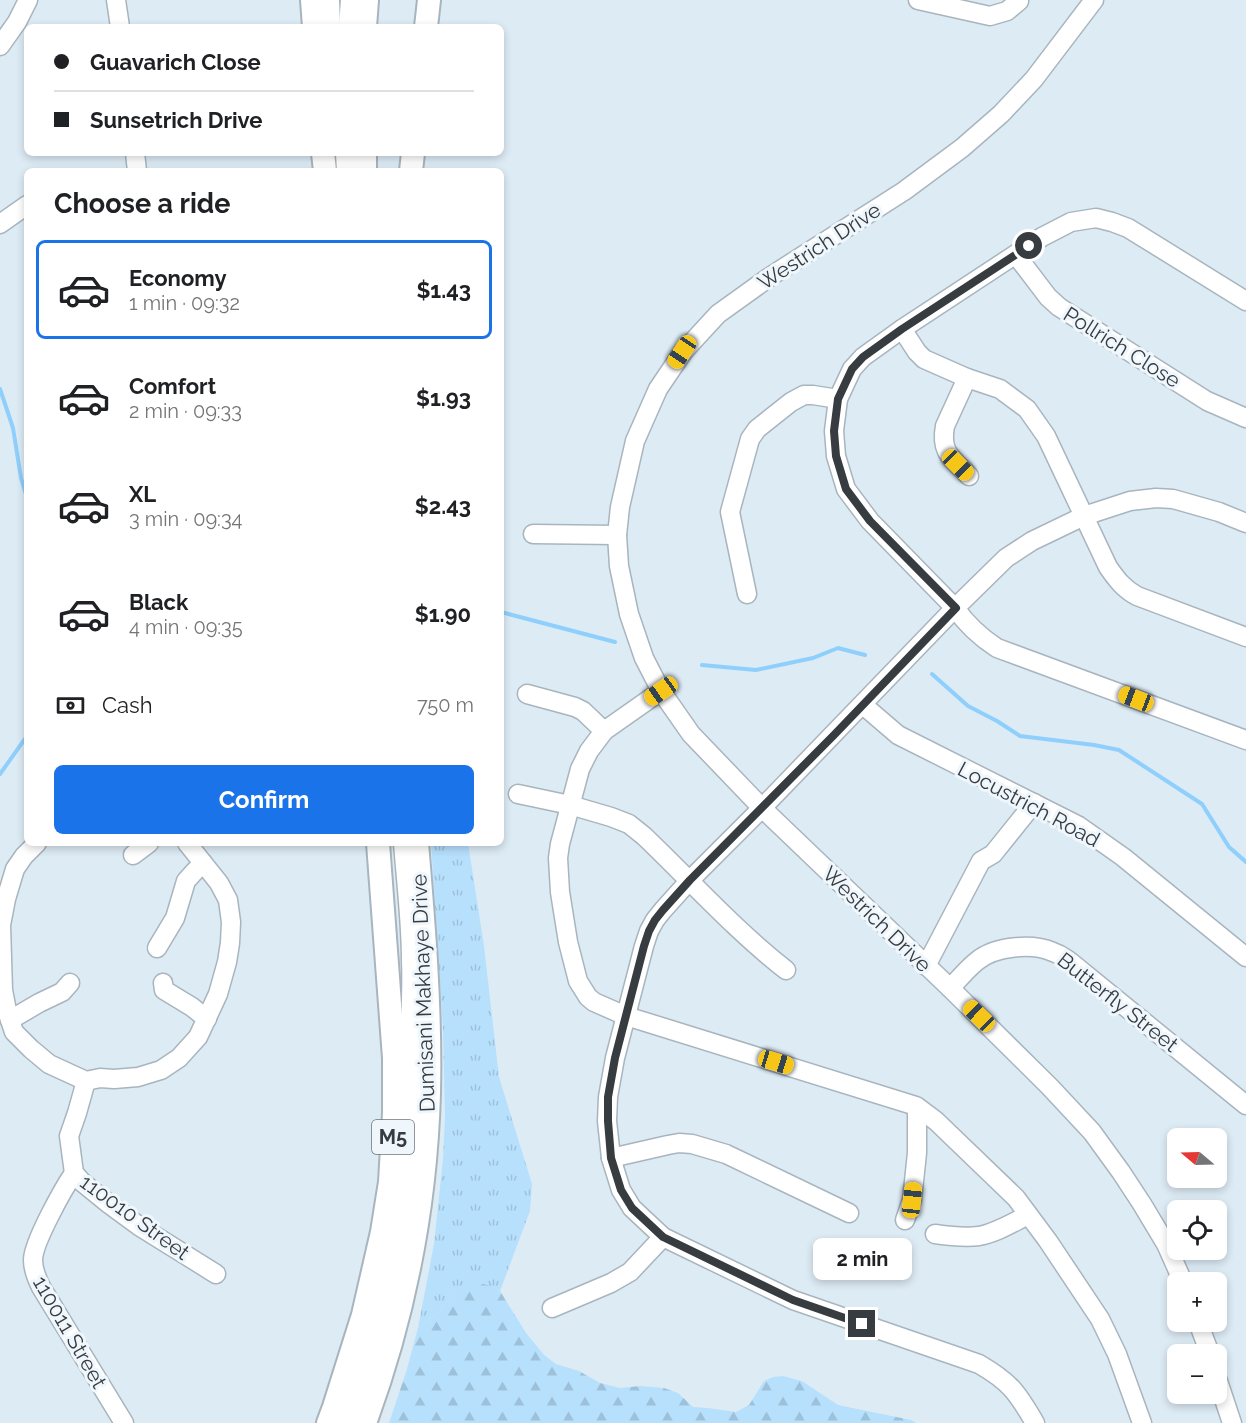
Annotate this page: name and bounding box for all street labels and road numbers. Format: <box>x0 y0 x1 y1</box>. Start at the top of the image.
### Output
street label: Westrich Drive <box>753 197 885 295</box>
street label: Pollrich Close <box>1059 301 1185 393</box>
street label: Locustrich Road <box>954 756 1104 852</box>
street label: Westrich Drive <box>818 861 936 977</box>
street label: Dumisani Makhaye Drive <box>406 874 440 1112</box>
street label: Butterfly Street <box>1053 947 1183 1057</box>
road number: M5 <box>372 1120 414 1154</box>
street label: 110010 Street <box>75 1169 195 1265</box>
street label: 110011 Street <box>28 1272 112 1392</box>

